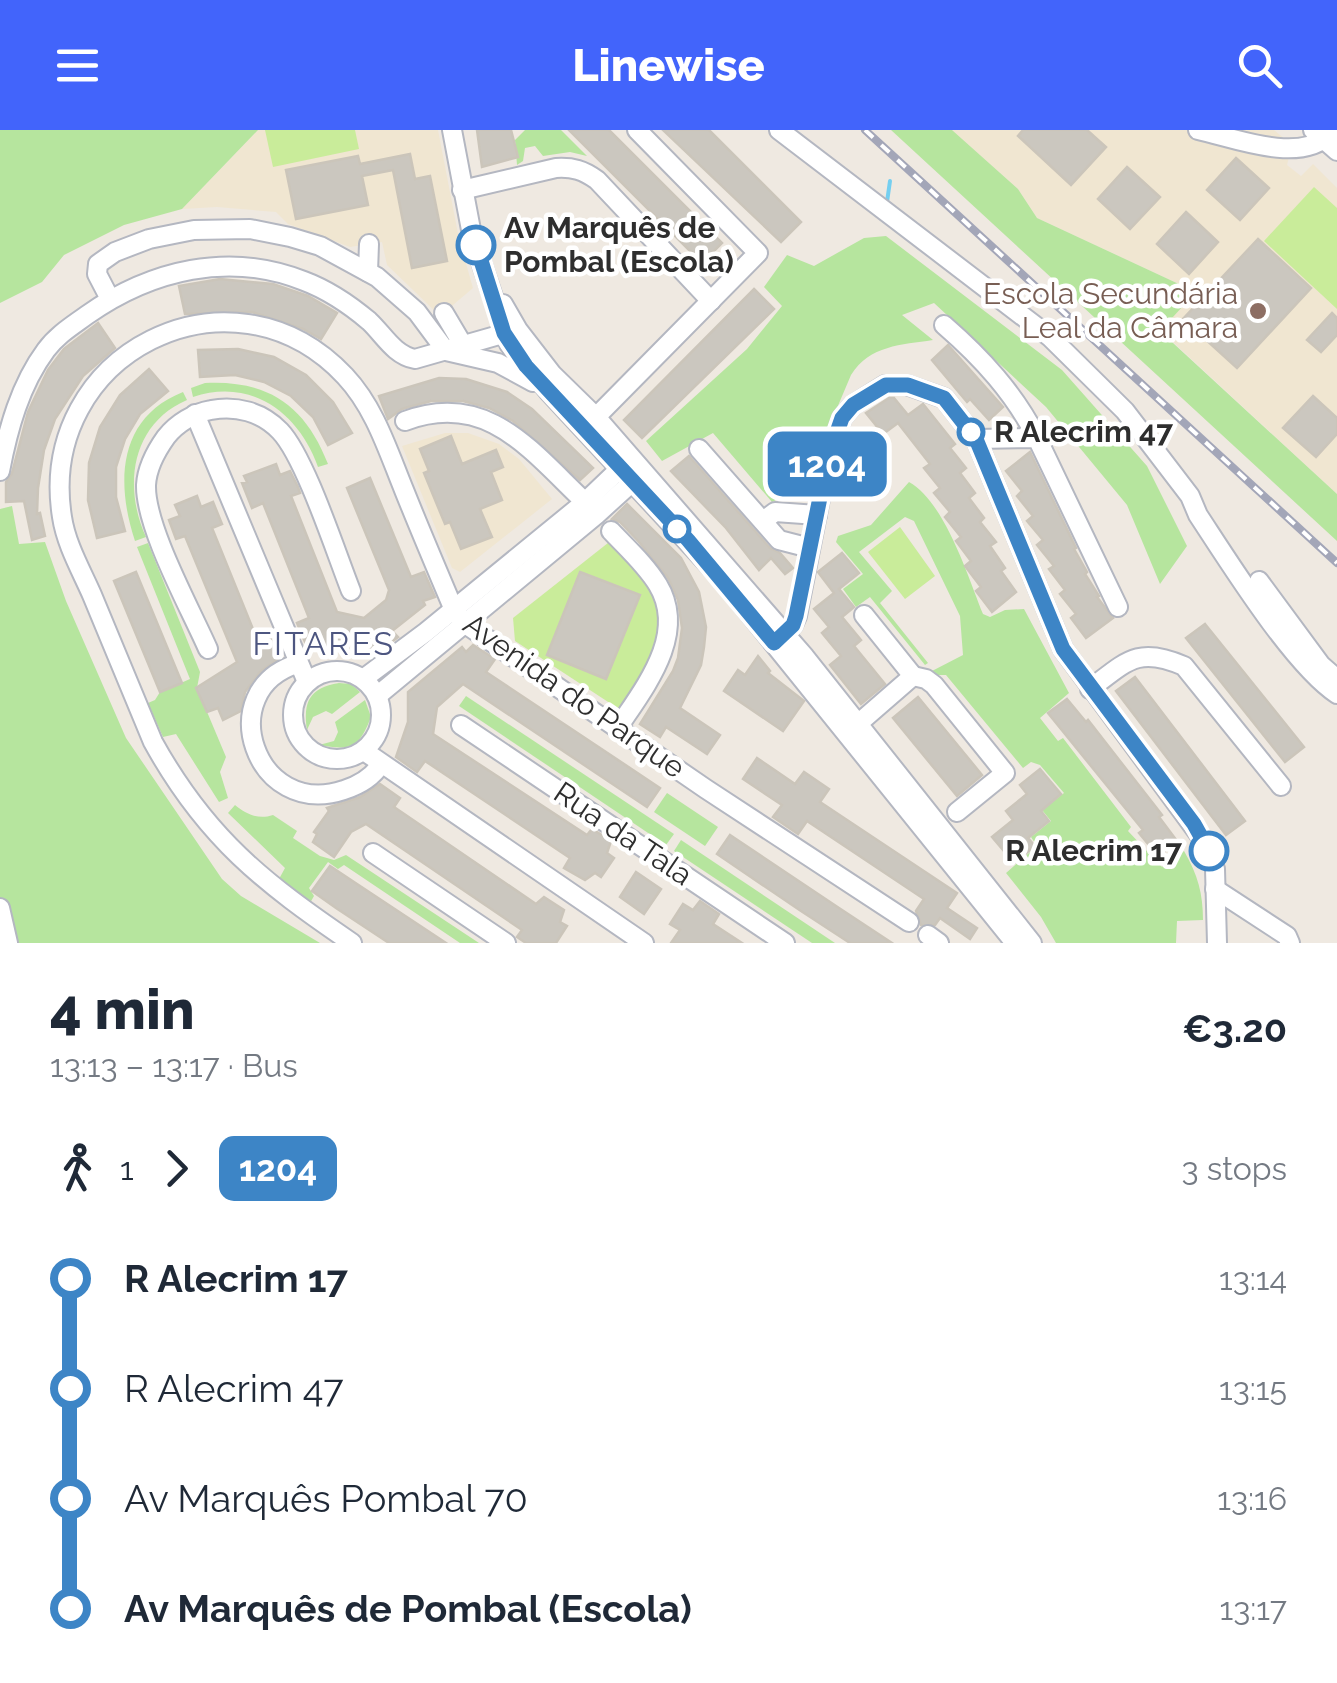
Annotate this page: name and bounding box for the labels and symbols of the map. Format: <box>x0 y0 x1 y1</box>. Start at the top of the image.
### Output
place label: Av Marquês de Pombal (Escola) <box>504 210 734 279</box>
marker: Av Marquês de Pombal (Escola) <box>457 226 495 264</box>
place label: Escola Secundária Leal da Câmara <box>983 276 1238 345</box>
marker: Escola Secundária Leal da Câmara <box>1247 300 1269 322</box>
place label: R Alecrim 47 <box>994 414 1173 449</box>
marker: R Alecrim 47 <box>958 419 984 445</box>
line badge: 1204 <box>757 432 897 496</box>
unlabelled marker <box>664 516 690 542</box>
street label: Avenida do Parque <box>457 606 692 785</box>
district label: FITARES <box>253 625 395 662</box>
street label: Rua da Tala <box>548 775 699 893</box>
marker: R Alecrim 17 <box>1190 832 1228 870</box>
place label: R Alecrim 17 <box>1005 833 1182 868</box>

